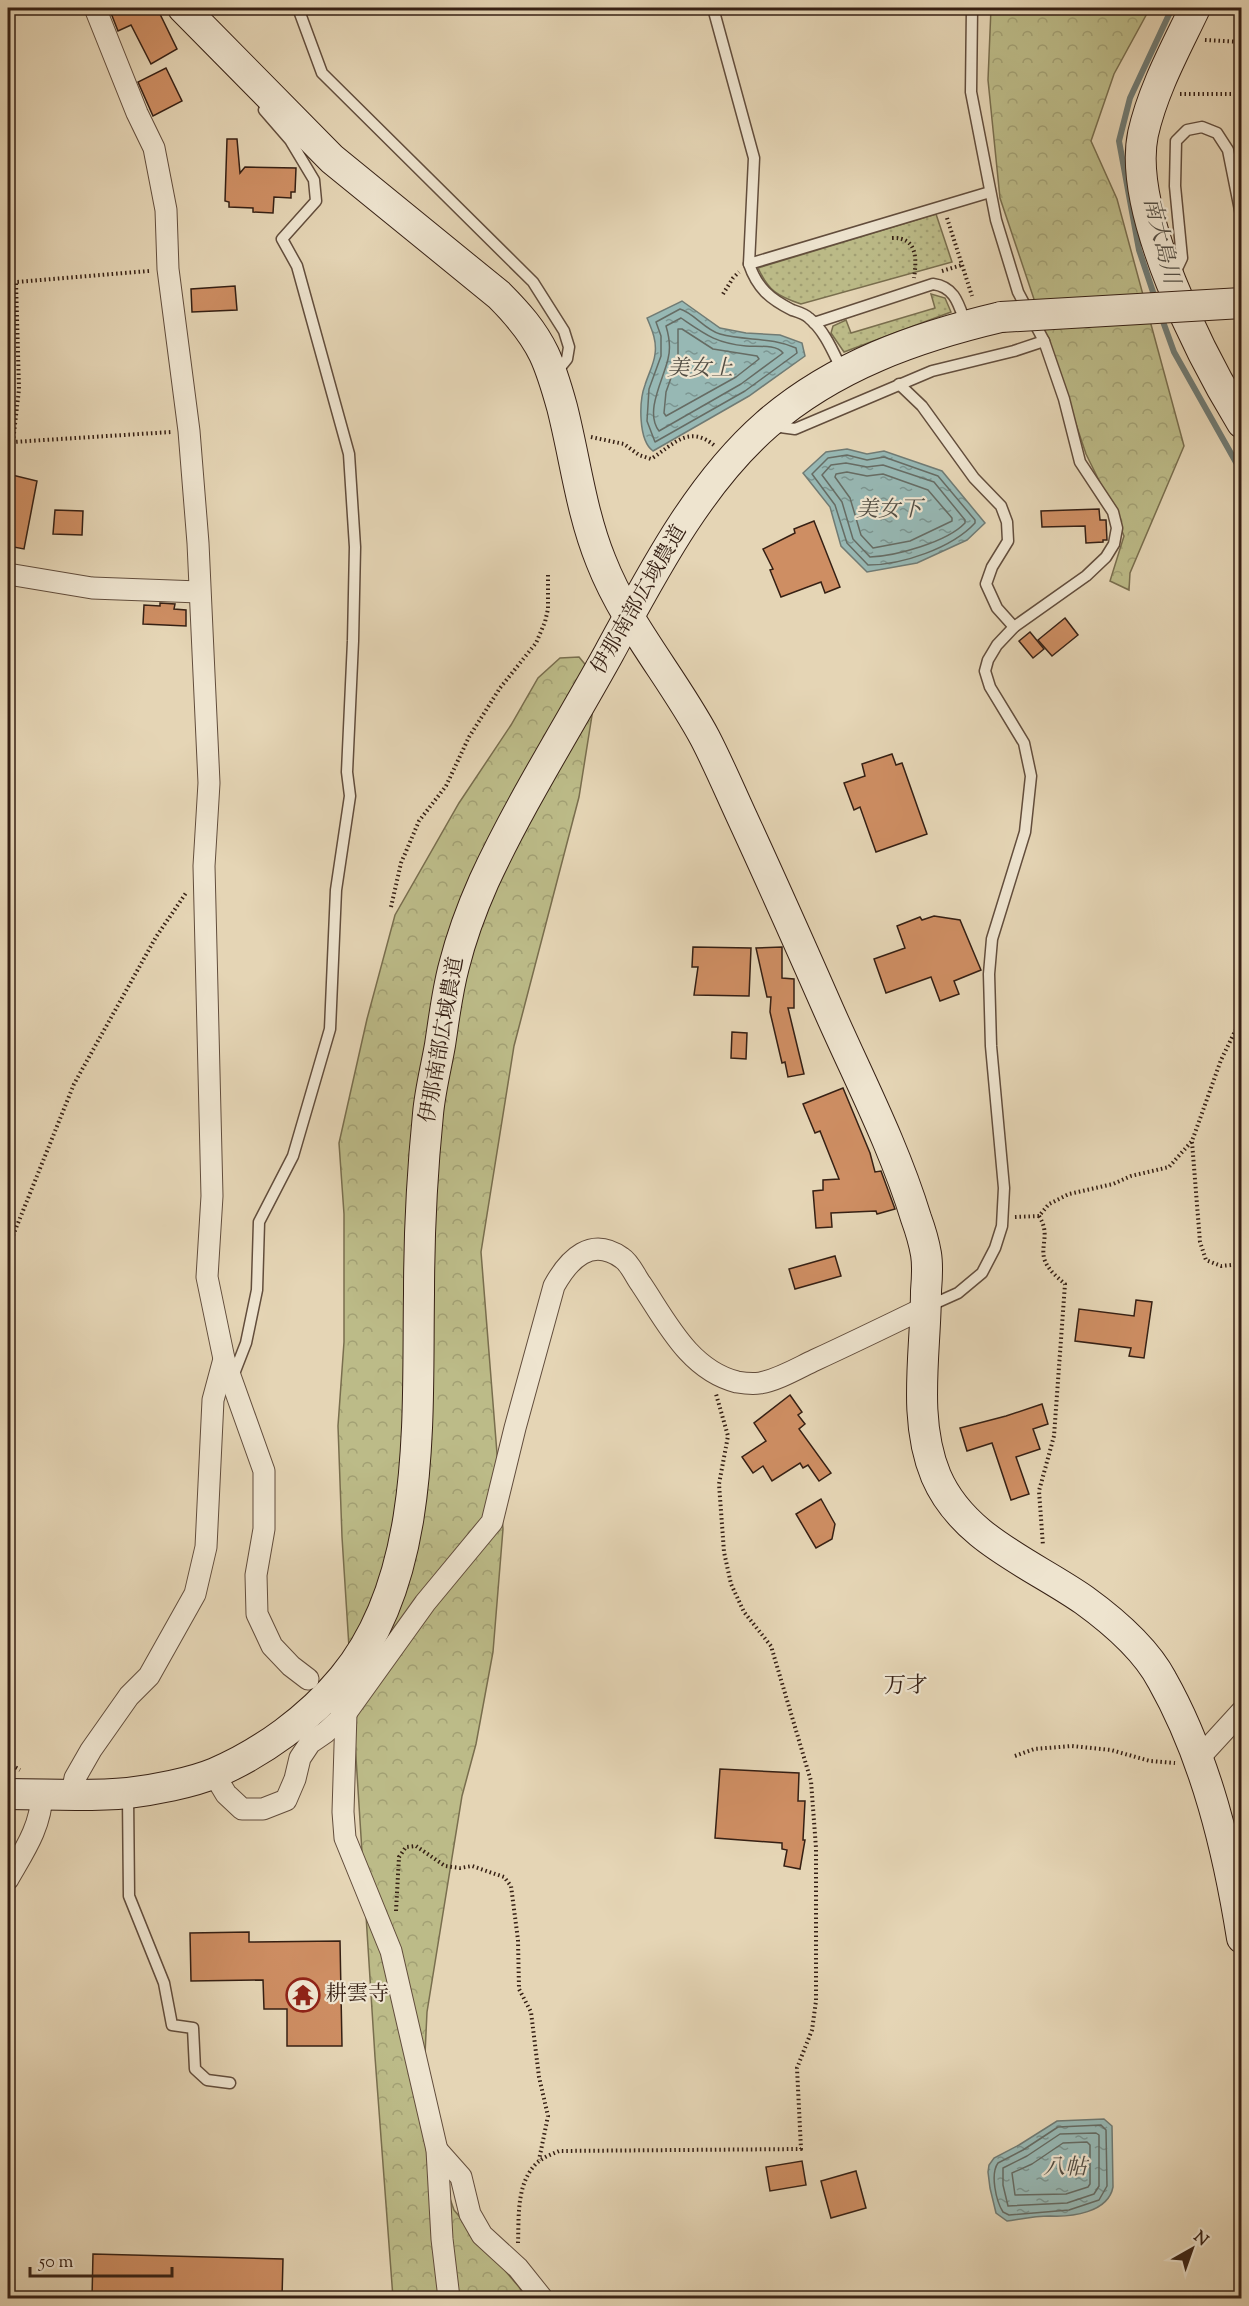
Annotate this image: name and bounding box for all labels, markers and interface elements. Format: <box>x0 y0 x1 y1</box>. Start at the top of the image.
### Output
water label: 南大島川 <box>1134 194 1187 289</box>
water label: 美女上 <box>667 354 733 386</box>
water label: 美女下 <box>856 495 926 527</box>
street label: 伊那南部広域農道 <box>585 520 695 680</box>
street label: 伊那南部広域農道 <box>414 955 472 1125</box>
district label: 万才 <box>884 1671 928 1703</box>
temple icon: 耕雲寺 <box>285 1977 321 2013</box>
place label: 耕雲寺 <box>326 1980 389 2010</box>
water label: 八帖 <box>1043 2153 1090 2185</box>
north arrow <box>1162 2219 1222 2279</box>
text: N <box>1188 2227 1212 2252</box>
scale bar <box>30 2240 172 2278</box>
text: 50 m <box>38 2250 74 2276</box>

